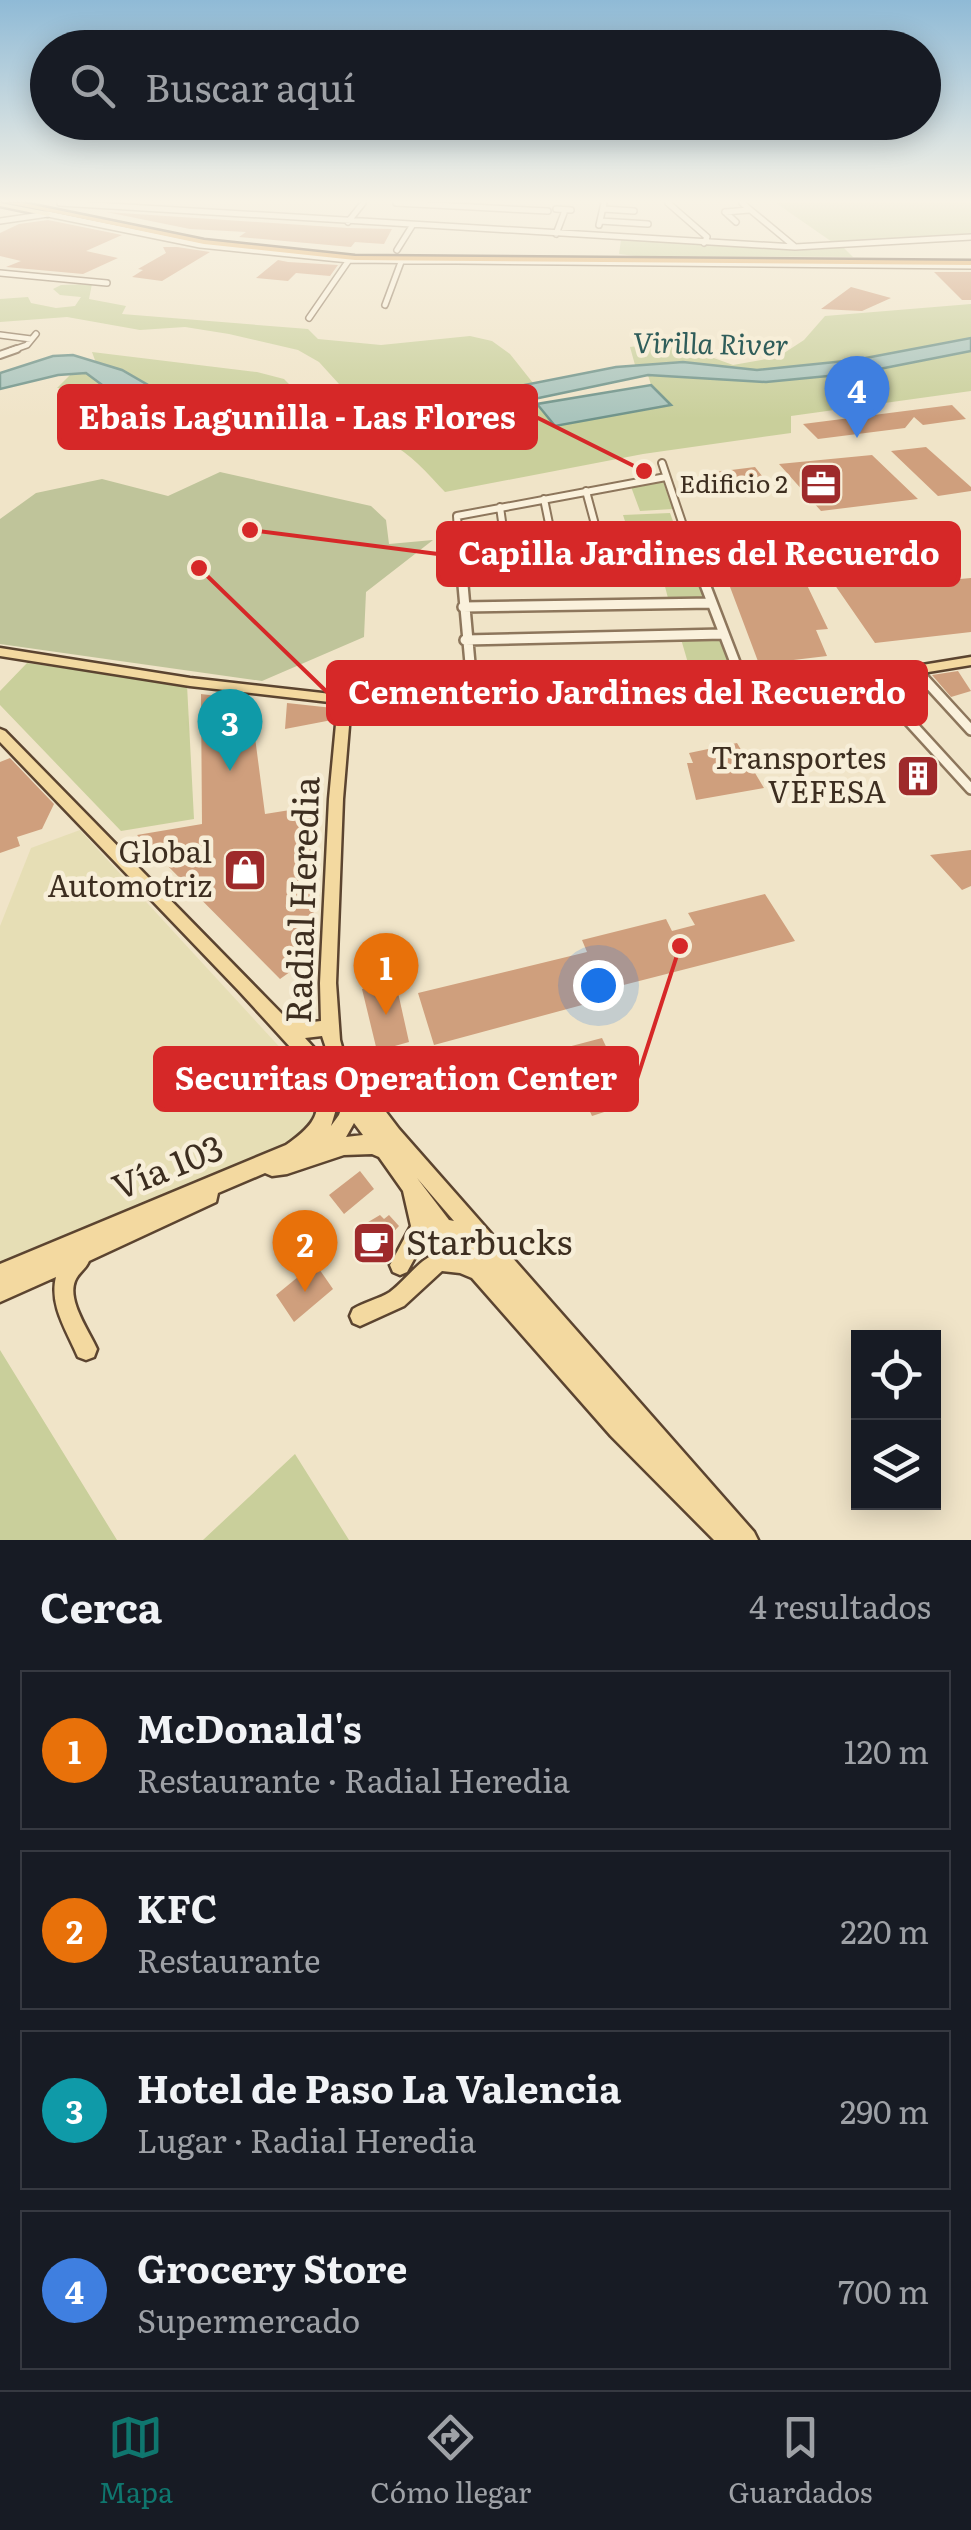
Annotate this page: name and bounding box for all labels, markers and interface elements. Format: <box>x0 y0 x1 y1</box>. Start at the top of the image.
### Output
search box <box>30 30 941 140</box>
text: Buscar aquí <box>145 57 355 114</box>
icon: search <box>65 58 120 113</box>
water label: Virilla River <box>633 320 789 364</box>
pin: 4 <box>824 356 890 438</box>
callout: Ebais Lagunilla - Las Flores <box>59 386 536 448</box>
text: Ebais Lagunilla - Las Flores <box>78 391 516 439</box>
office icon: Edificio 2 <box>798 461 844 507</box>
place label: Edificio 2 <box>679 464 788 501</box>
callout: Capilla Jardines del Recuerdo <box>438 523 959 585</box>
text: Capilla Jardines del Recuerdo <box>458 527 940 575</box>
callout: Cementerio Jardines del Recuerdo <box>328 662 926 724</box>
text: Cementerio Jardines del Recuerdo <box>348 666 906 714</box>
pin: 3 <box>198 688 262 771</box>
place label: Transportes VEFESA <box>711 734 886 812</box>
building icon: Transportes VEFESA <box>895 753 941 799</box>
street label: Radial Heredia <box>270 775 330 1024</box>
place label: Global Automotriz <box>47 828 212 906</box>
shop icon: Global Automotriz <box>222 847 268 893</box>
pin: 1 <box>354 932 418 1015</box>
your location <box>573 960 624 1011</box>
callout: Securitas Operation Center <box>155 1048 637 1110</box>
text: Securitas Operation Center <box>175 1052 618 1100</box>
street label: Vía 103 <box>103 1119 230 1211</box>
pin: 2 <box>272 1210 338 1292</box>
place label: Starbucks <box>406 1214 572 1266</box>
cafe icon: Starbucks <box>351 1220 397 1266</box>
map controls <box>851 1330 941 1510</box>
button: locate <box>851 1330 941 1420</box>
button: layers <box>851 1420 941 1510</box>
text: Cerca <box>40 1574 162 1636</box>
text: 4 resultados <box>749 1581 931 1629</box>
text: McDonald's <box>137 1698 362 1755</box>
text: 1 <box>68 1726 81 1774</box>
text: 120 m <box>844 1726 929 1774</box>
text: Restaurante · Radial Heredia <box>137 1755 570 1803</box>
text: KFC <box>137 1878 217 1935</box>
text: 2 <box>66 1906 83 1954</box>
text: 220 m <box>841 1906 929 1954</box>
text: Restaurante <box>137 1935 321 1983</box>
text: Hotel de Paso La Valencia <box>137 2058 621 2115</box>
text: 3 <box>66 2086 83 2134</box>
text: 290 m <box>840 2086 929 2134</box>
text: Lugar · Radial Heredia <box>137 2115 476 2163</box>
text: Grocery Store <box>137 2238 408 2295</box>
text: 4 <box>65 2266 84 2314</box>
text: 700 m <box>838 2266 929 2314</box>
text: Supermercado <box>137 2295 360 2343</box>
tab: Mapa <box>99 2410 173 2512</box>
tab: Cómo llegar <box>370 2410 531 2512</box>
tab: Guardados <box>728 2410 872 2512</box>

